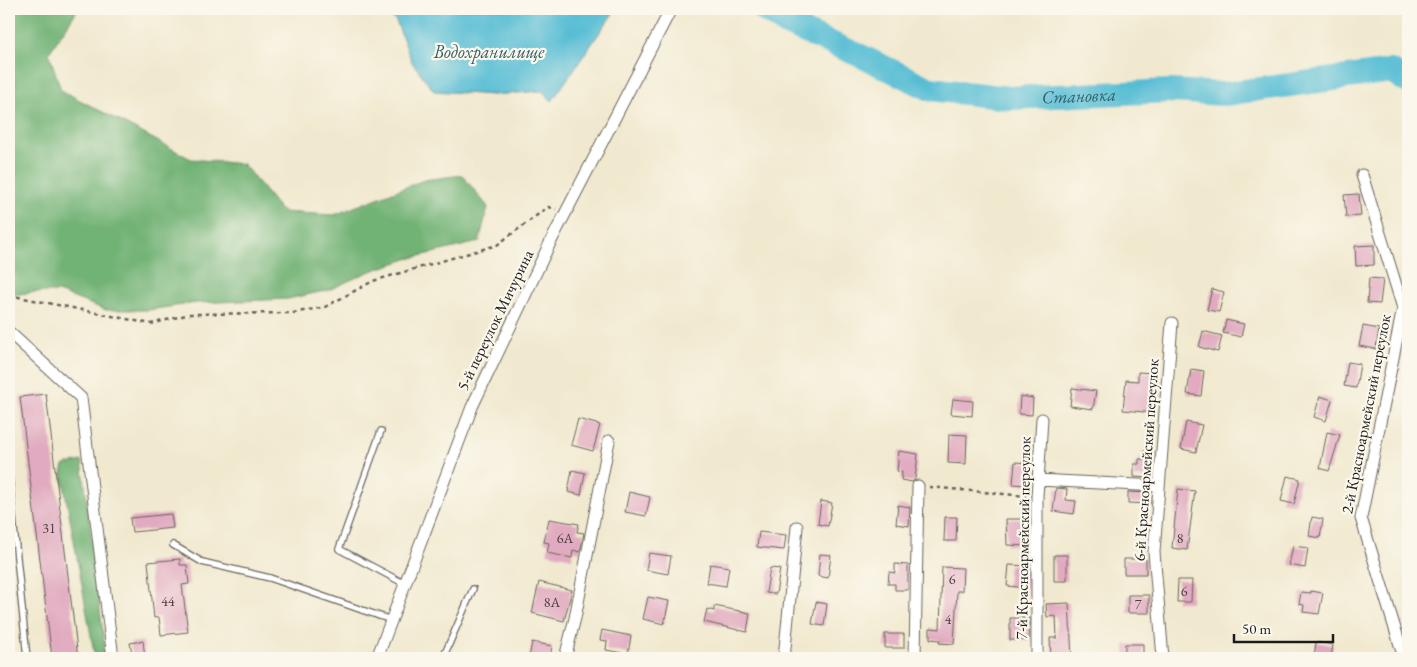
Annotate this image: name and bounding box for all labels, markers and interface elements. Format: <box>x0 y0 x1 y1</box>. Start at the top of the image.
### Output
water label: Водохранилище <box>433 40 545 64</box>
water label: Становка <box>1041 82 1117 108</box>
street label: 5-й переулок Мичурина <box>452 246 538 394</box>
street label: 2-й Красноармейский переулок <box>1336 312 1396 516</box>
street label: 6-й Красноармейский переулок <box>1128 358 1164 562</box>
street label: 7-й Красноармейский переулок <box>1011 436 1035 640</box>
house number: 31 <box>42 519 56 537</box>
house number: 6А <box>557 529 574 547</box>
house number: 8 <box>1177 529 1184 547</box>
house number: 6 <box>949 570 956 588</box>
house number: 6 <box>1181 582 1188 600</box>
house number: 44 <box>161 592 175 610</box>
house number: 8А <box>544 593 561 611</box>
house number: 7 <box>1135 595 1142 613</box>
house number: 4 <box>945 610 952 628</box>
scale bar <box>1234 612 1333 644</box>
text: 50 m <box>1242 619 1271 638</box>

